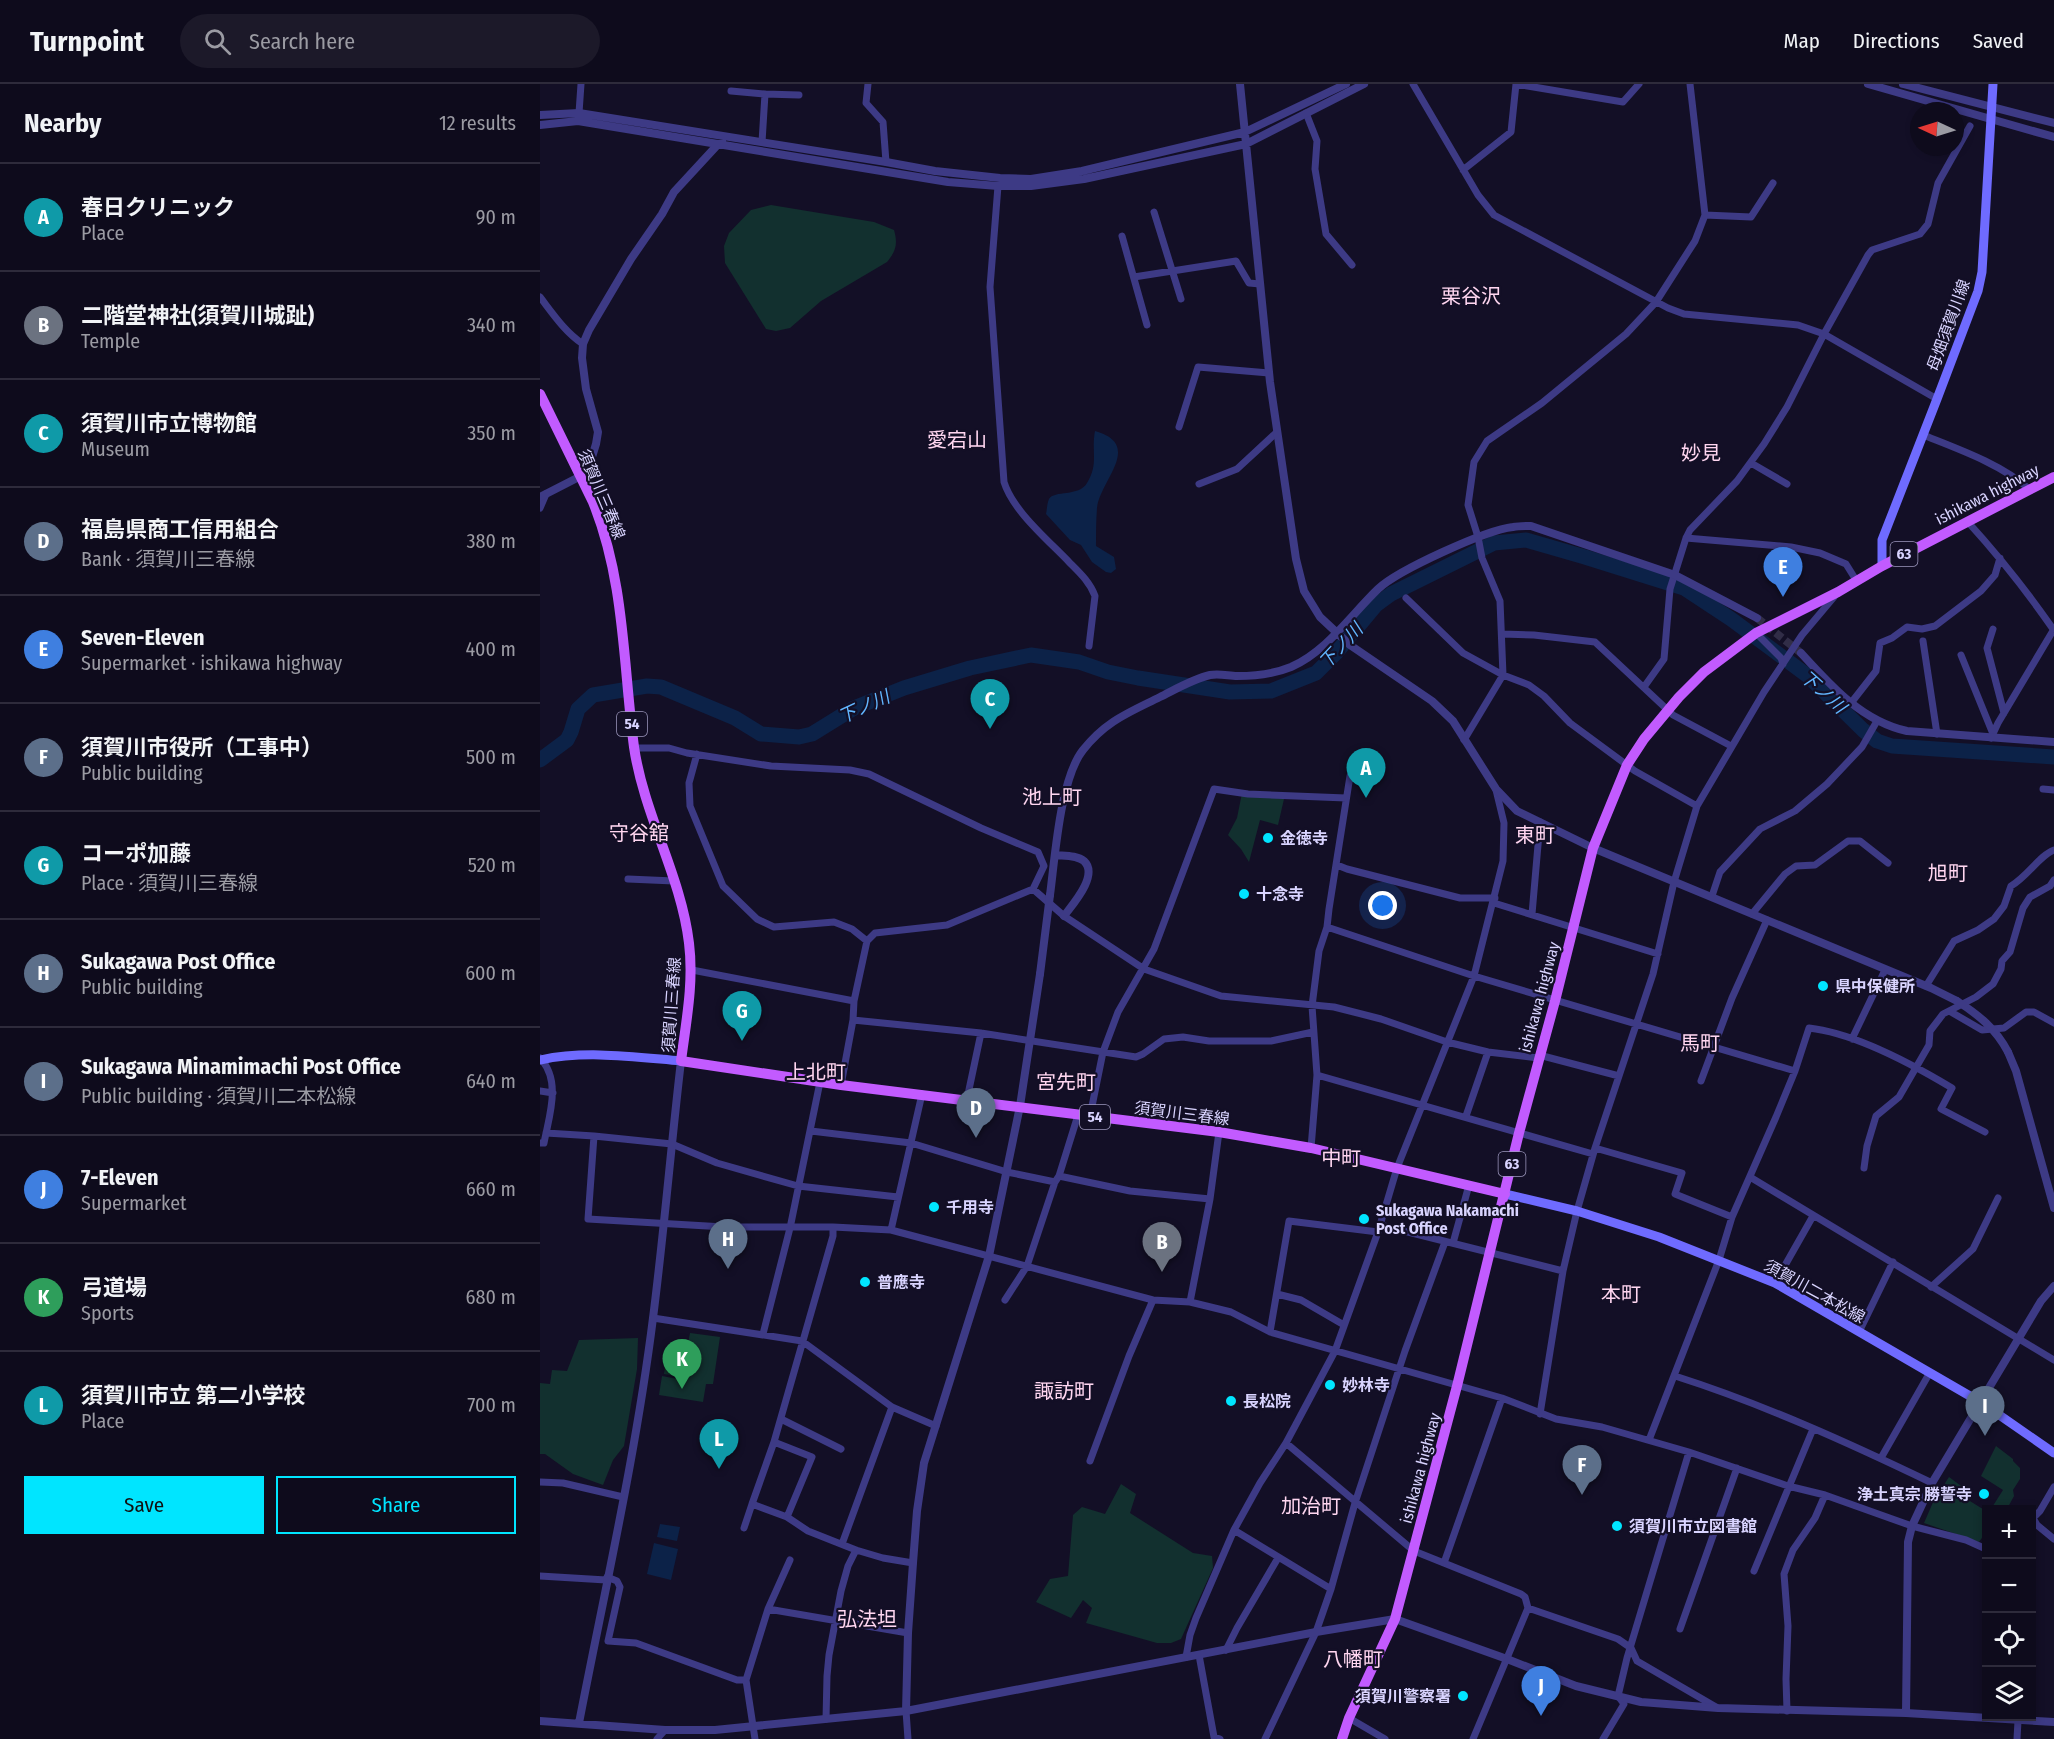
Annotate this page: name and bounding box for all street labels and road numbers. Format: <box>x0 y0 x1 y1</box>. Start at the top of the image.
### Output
street label: 母畑須賀川線 <box>1923 277 1974 374</box>
street label: 須賀川三春線 <box>574 446 629 542</box>
street label: ishikawa highway <box>1932 460 2043 529</box>
road number: 63 <box>1890 542 1918 566</box>
road number: 54 <box>617 712 647 736</box>
street label: ishikawa highway <box>1516 939 1564 1054</box>
street label: 須賀川三春線 <box>659 956 684 1054</box>
street label: 須賀川三春線 <box>1133 1098 1231 1129</box>
road number: 54 <box>1080 1105 1110 1129</box>
road number: 63 <box>1498 1152 1526 1176</box>
street label: 須賀川二本松線 <box>1761 1256 1868 1327</box>
street label: ishikawa highway <box>1397 1410 1445 1525</box>

